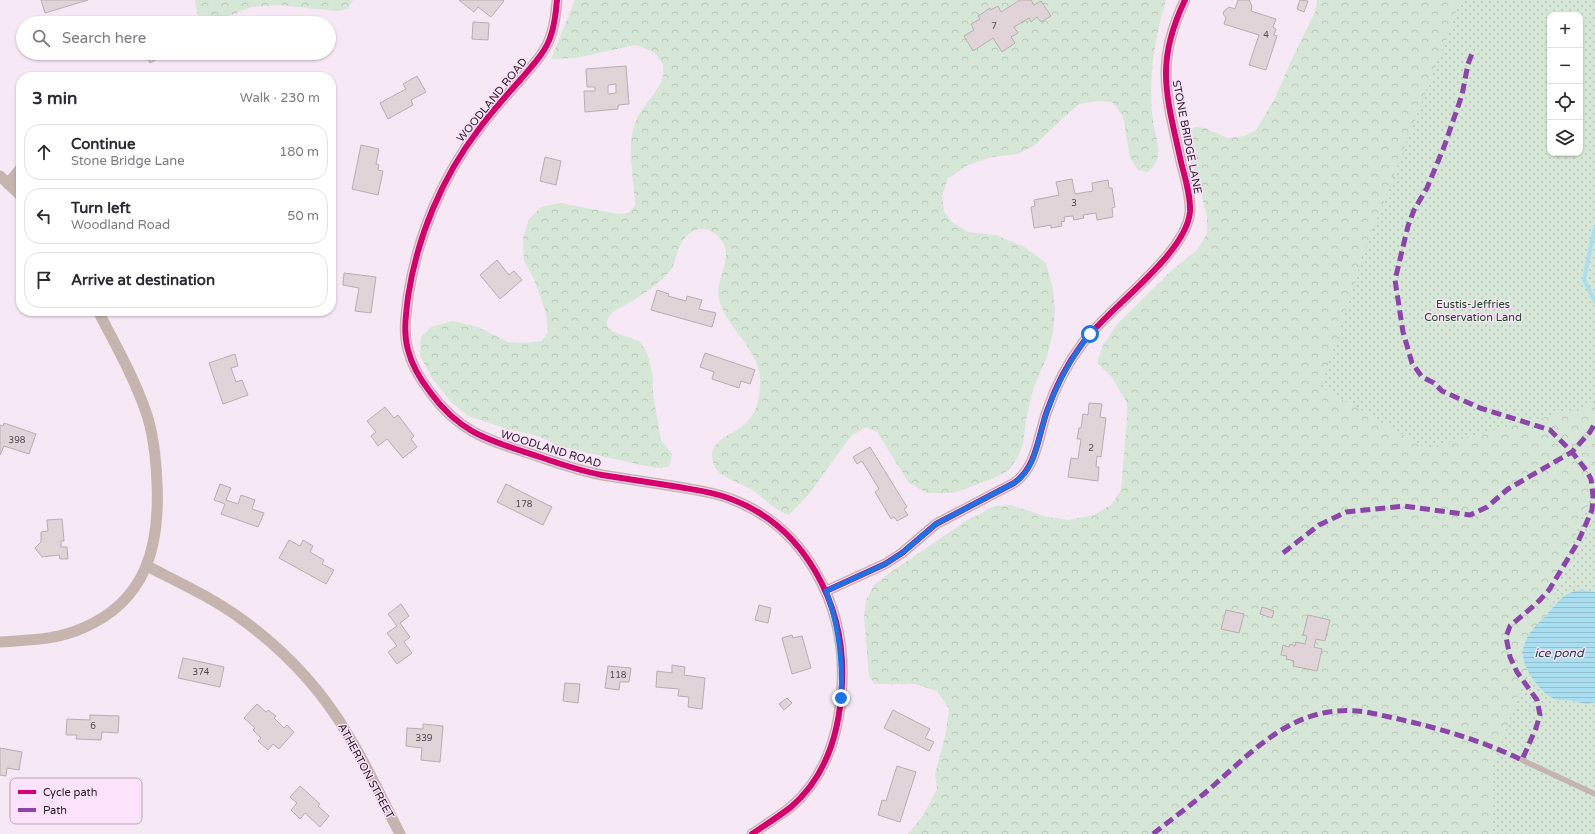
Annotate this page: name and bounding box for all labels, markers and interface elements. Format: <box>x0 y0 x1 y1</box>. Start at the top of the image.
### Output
map controls <box>1547 12 1583 156</box>
button: + <box>1547 12 1583 48</box>
search box <box>16 16 336 60</box>
house number: 7 <box>991 21 997 32</box>
icon: search <box>30 27 52 49</box>
text: Search here <box>62 29 146 47</box>
house number: 4 <box>1263 30 1269 41</box>
button: − <box>1547 48 1583 84</box>
street label: WOODLAND ROAD <box>454 55 530 145</box>
street label: STONE BRIDGE LANE <box>1170 79 1204 195</box>
button: locate <box>1547 84 1583 120</box>
text: 3 min <box>32 88 77 109</box>
text: Walk · 230 m <box>240 90 320 106</box>
button: layers <box>1547 120 1583 156</box>
text: Continue <box>71 135 135 153</box>
icon: ahead <box>33 141 55 163</box>
text: 180 m <box>279 144 319 160</box>
text: Stone Bridge Lane <box>71 153 185 169</box>
house number: 3 <box>1071 198 1077 209</box>
text: Turn left <box>71 199 131 217</box>
icon: left <box>33 205 55 227</box>
text: 50 m <box>287 208 319 224</box>
text: Woodland Road <box>71 217 170 233</box>
icon: arrive <box>33 269 55 291</box>
text: Arrive at destination <box>71 271 215 289</box>
park label: Eustis-Jeffries Conservation Land <box>1424 298 1522 324</box>
route start <box>1081 325 1099 343</box>
street label: WOODLAND ROAD <box>499 427 603 471</box>
house number: 398 <box>9 435 26 446</box>
house number: 2 <box>1088 443 1094 454</box>
house number: 178 <box>516 499 533 510</box>
water label: ice pond <box>1535 646 1585 660</box>
house number: 374 <box>193 667 210 678</box>
house number: 118 <box>610 670 627 681</box>
route end <box>832 689 850 707</box>
house number: 6 <box>90 721 96 732</box>
street label: ATHERTON STREET <box>335 721 397 821</box>
house number: 339 <box>416 733 433 744</box>
legend <box>10 778 142 824</box>
text: Cycle path <box>43 786 98 799</box>
text: Path <box>43 804 67 817</box>

